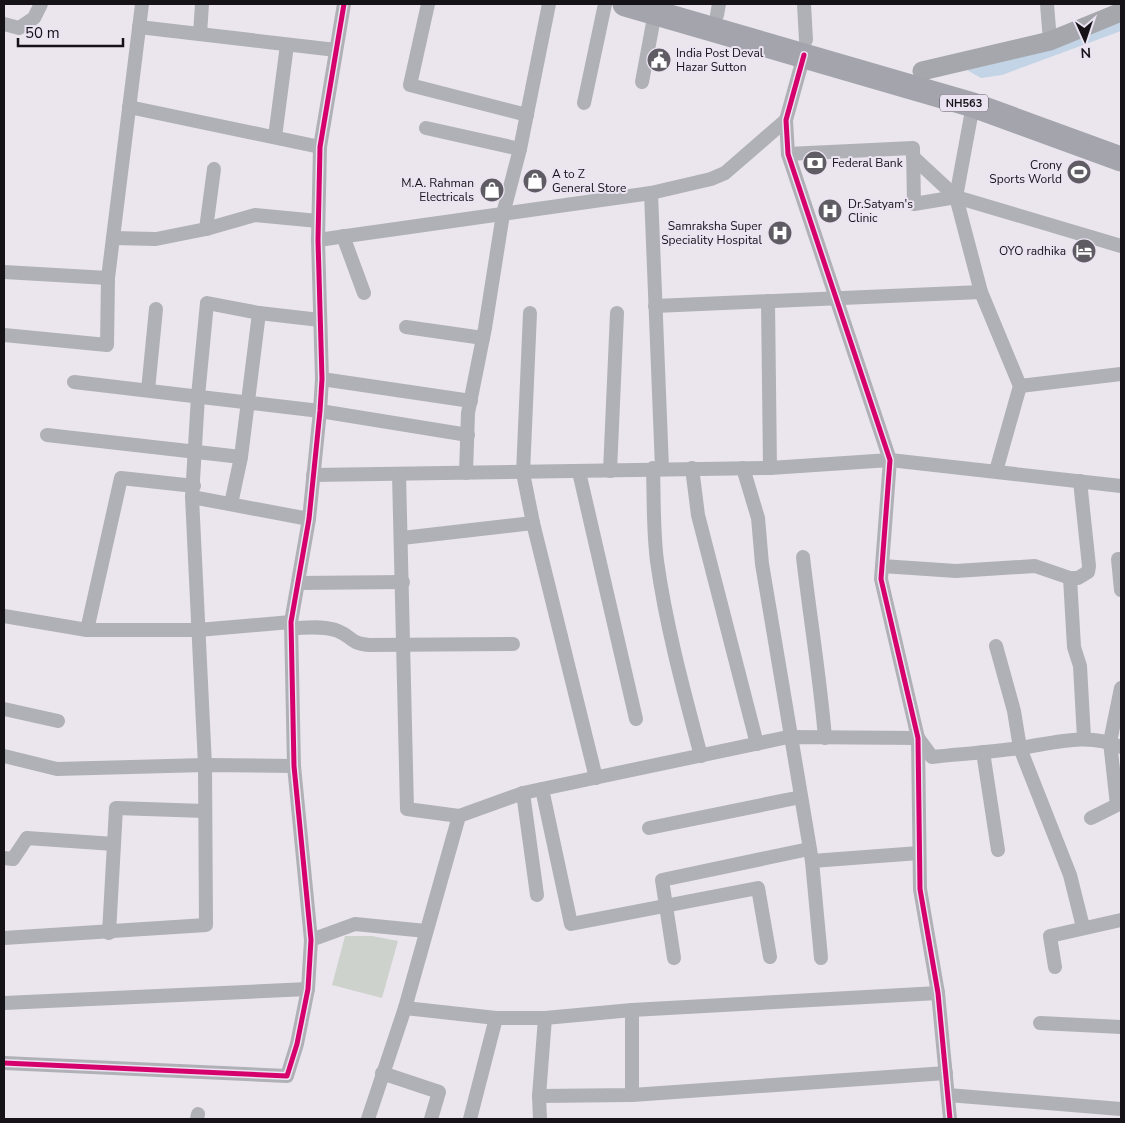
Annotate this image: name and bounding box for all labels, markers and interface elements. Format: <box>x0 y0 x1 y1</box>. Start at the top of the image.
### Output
scale bar <box>18 15 122 47</box>
north arrow <box>1060 15 1110 65</box>
text: 50 m <box>25 23 60 43</box>
text: N <box>1080 43 1091 62</box>
place label: India Post Deval Hazar Sutton <box>676 45 764 75</box>
public building icon: India Post Deval Hazar Sutton <box>646 47 672 73</box>
road number: NH563 <box>940 95 988 112</box>
bank icon: Federal Bank <box>802 150 828 176</box>
place label: Federal Bank <box>832 155 904 171</box>
place label: Crony Sports World <box>989 157 1063 187</box>
sports icon: Crony Sports World <box>1066 159 1092 185</box>
place label: A to Z General Store <box>552 166 626 196</box>
shop icon: A to Z General Store <box>522 168 548 194</box>
place label: M.A. Rahman Electricals <box>401 175 474 205</box>
shop icon: M.A. Rahman Electricals <box>479 177 505 203</box>
place label: Dr.Satyam's Clinic <box>848 196 913 226</box>
hospital icon: Dr.Satyam's Clinic <box>817 198 843 224</box>
place label: Samraksha Super Speciality Hospital <box>661 218 763 248</box>
hospital icon: Samraksha Super Speciality Hospital <box>767 220 793 246</box>
hotel icon: OYO radhika <box>1071 238 1097 264</box>
place label: OYO radhika <box>999 243 1066 259</box>

